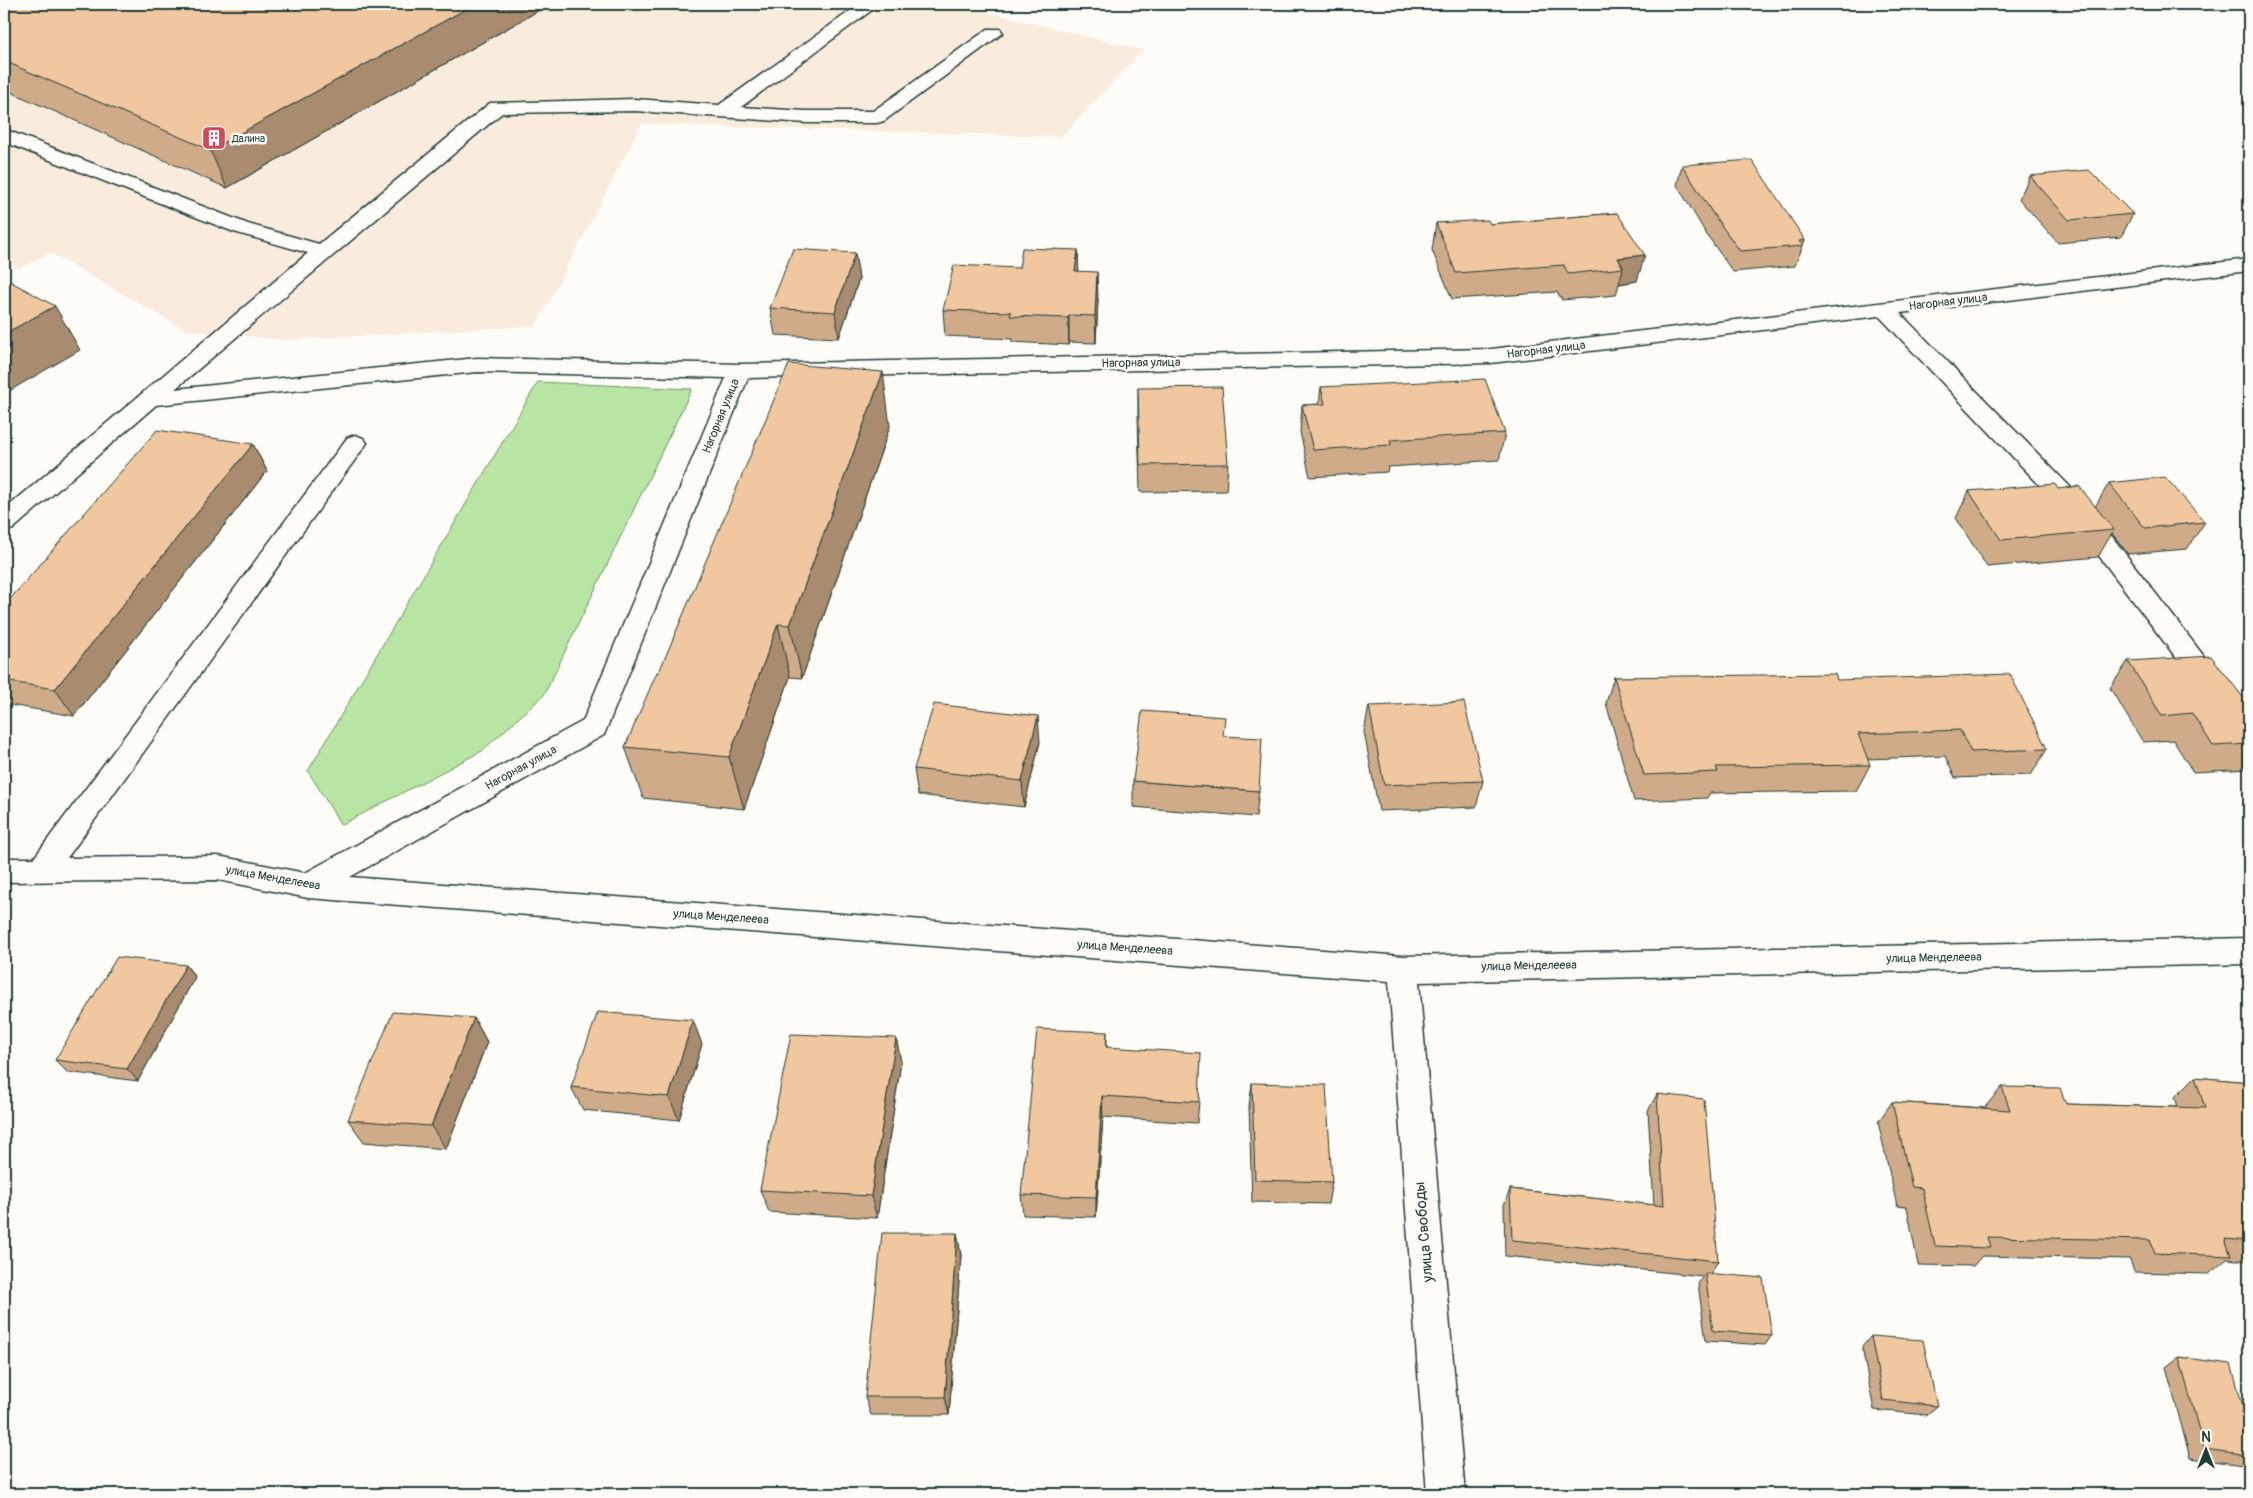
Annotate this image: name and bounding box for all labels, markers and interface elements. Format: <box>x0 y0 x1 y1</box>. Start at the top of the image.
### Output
building icon: Далина <box>201 125 227 151</box>
place label: Далина <box>231 132 265 145</box>
street label: Нагорная улица <box>1908 290 1989 314</box>
street label: Нагорная улица <box>1506 338 1587 362</box>
street label: Нагорная улица <box>1101 355 1181 371</box>
street label: Нагорная улица <box>699 376 743 455</box>
street label: Нагорная улица <box>483 742 560 794</box>
street label: улица Менделеева <box>224 862 322 894</box>
street label: улица Менделеева <box>672 906 770 928</box>
street label: улица Менделеева <box>1076 937 1174 959</box>
street label: улица Менделеева <box>1885 950 1982 966</box>
street label: улица Менделеева <box>1480 958 1577 974</box>
street label: улица Свободы <box>1410 1181 1438 1284</box>
north arrow <box>2180 1426 2230 1476</box>
text: N <box>2201 1429 2211 1446</box>

